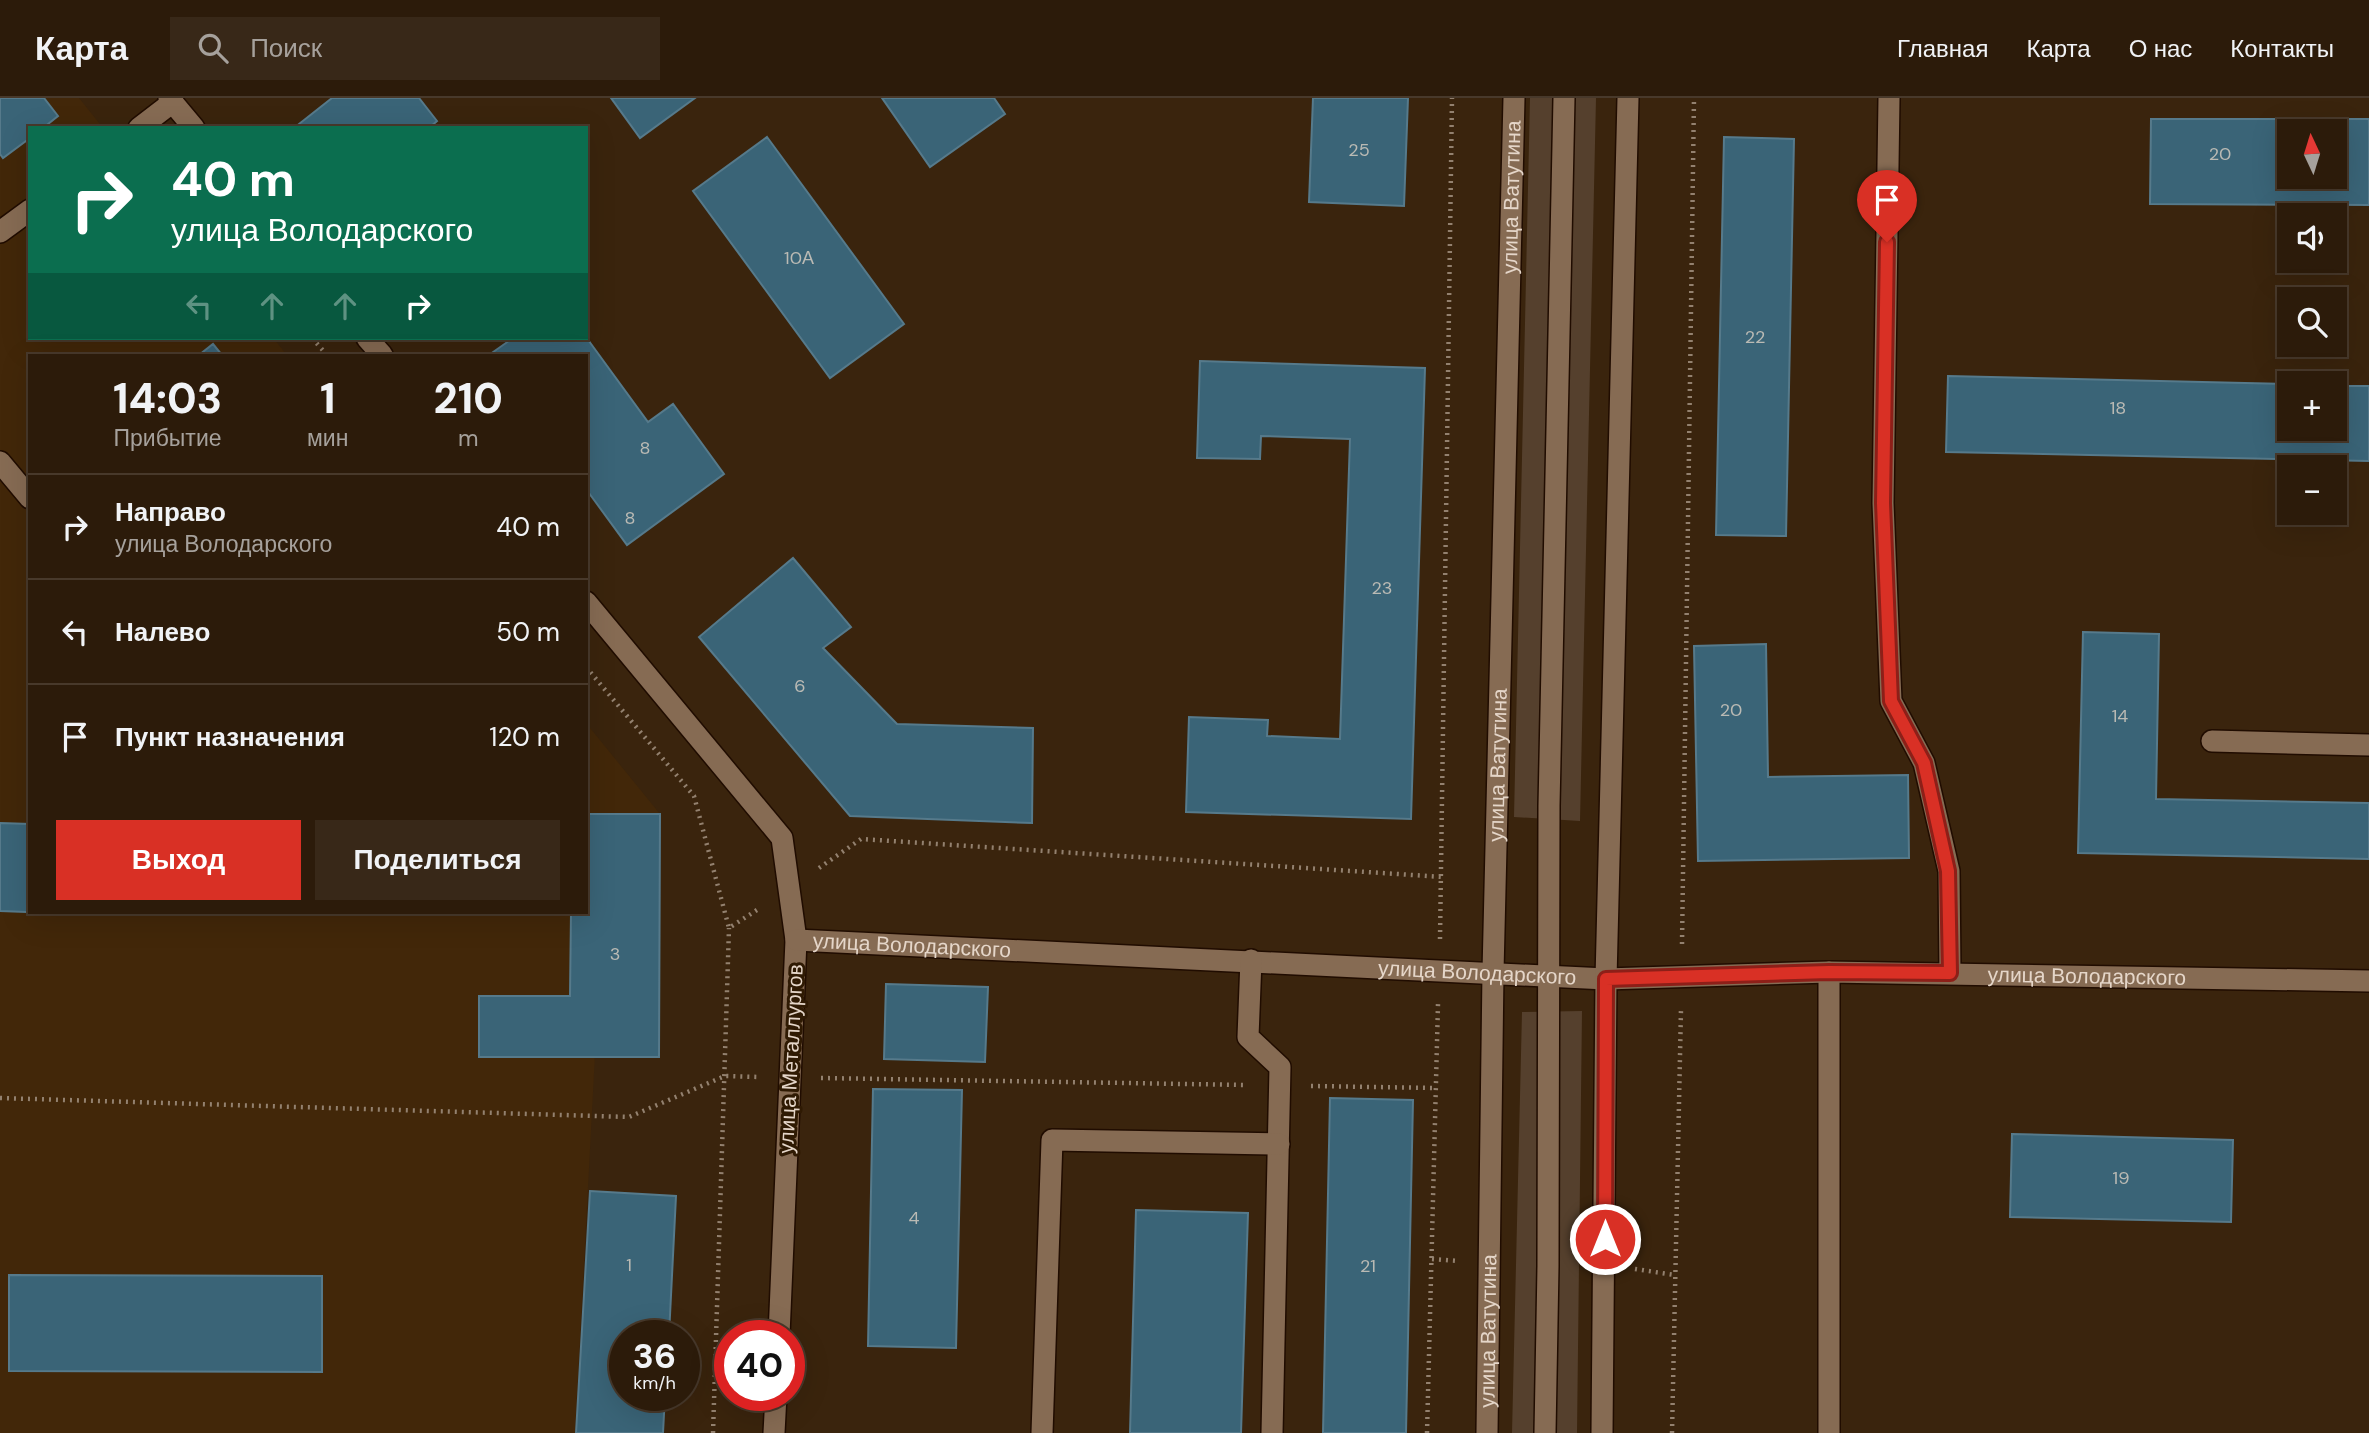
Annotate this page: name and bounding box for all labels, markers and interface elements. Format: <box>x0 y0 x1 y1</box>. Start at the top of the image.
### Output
search box <box>170 17 660 80</box>
text: Карта <box>35 27 128 70</box>
icon: search <box>194 29 232 67</box>
text: Поиск <box>250 31 322 65</box>
text: Главная <box>1897 33 1988 64</box>
text: Карта <box>2026 33 2091 64</box>
text: О нас <box>2129 33 2192 64</box>
text: Контакты <box>2230 33 2334 64</box>
north arrow <box>2277 119 2347 189</box>
map controls <box>2277 119 2347 525</box>
street label: улица Ватутина <box>1496 120 1527 274</box>
house number: 25 <box>1348 138 1370 162</box>
house number: 20 <box>2209 142 2231 166</box>
text: 40 m <box>171 147 295 211</box>
icon: right <box>56 154 147 245</box>
pin <box>1857 170 1917 242</box>
icon: arrive <box>1868 181 1906 219</box>
button: sound <box>2277 203 2347 273</box>
text: улица Володарского <box>171 209 473 251</box>
house number: 10А <box>784 246 814 270</box>
icon: left <box>180 287 218 325</box>
icon: ahead <box>253 287 291 325</box>
icon: ahead <box>326 287 364 325</box>
icon: right <box>399 287 437 325</box>
button: search <box>2277 287 2347 357</box>
house number: 22 <box>1745 325 1765 349</box>
text: 14:03 <box>113 371 222 426</box>
text: 1 <box>320 371 335 426</box>
text: 210 <box>433 371 503 426</box>
button: + <box>2277 371 2347 441</box>
house number: 18 <box>2110 396 2126 420</box>
text: Прибытие <box>113 423 222 453</box>
text: мин <box>307 423 348 453</box>
text: m <box>458 423 478 453</box>
house number: 8 <box>640 436 650 460</box>
button: − <box>2277 455 2347 525</box>
text: Направо <box>115 495 226 529</box>
house number: 8 <box>625 506 635 530</box>
icon: right <box>56 508 94 546</box>
text: 40 m <box>496 510 560 544</box>
text: улица Володарского <box>115 529 332 559</box>
house number: 23 <box>1371 576 1393 600</box>
icon: left <box>56 613 94 651</box>
text: Налево <box>115 615 210 649</box>
text: 50 m <box>496 615 560 649</box>
house number: 6 <box>794 674 806 698</box>
street label: улица Ватутина <box>1482 688 1514 842</box>
house number: 20 <box>1720 698 1742 722</box>
house number: 14 <box>2112 704 2128 728</box>
icon: arrive <box>56 718 94 756</box>
text: Пункт назначения <box>115 720 345 754</box>
text: 120 m <box>489 720 560 754</box>
button: Выход <box>56 820 301 900</box>
button: Поделиться <box>315 820 560 900</box>
street label: улица Володарского <box>812 927 1012 964</box>
house number: 3 <box>610 942 620 966</box>
street label: улица Володарского <box>1377 954 1577 992</box>
street label: улица Володарского <box>1987 961 2186 992</box>
street label: улица Металлургов <box>772 964 810 1154</box>
house number: 19 <box>2113 1166 2129 1190</box>
position arrow <box>1568 1202 1642 1276</box>
house number: 4 <box>909 1206 920 1230</box>
house number: 1 <box>626 1253 632 1277</box>
house number: 21 <box>1360 1254 1376 1278</box>
street label: улица Ватутина <box>1473 1254 1503 1408</box>
speed limit sign: 40 <box>714 1320 805 1411</box>
text: 36 <box>633 1333 676 1379</box>
text: km/h <box>633 1371 676 1395</box>

